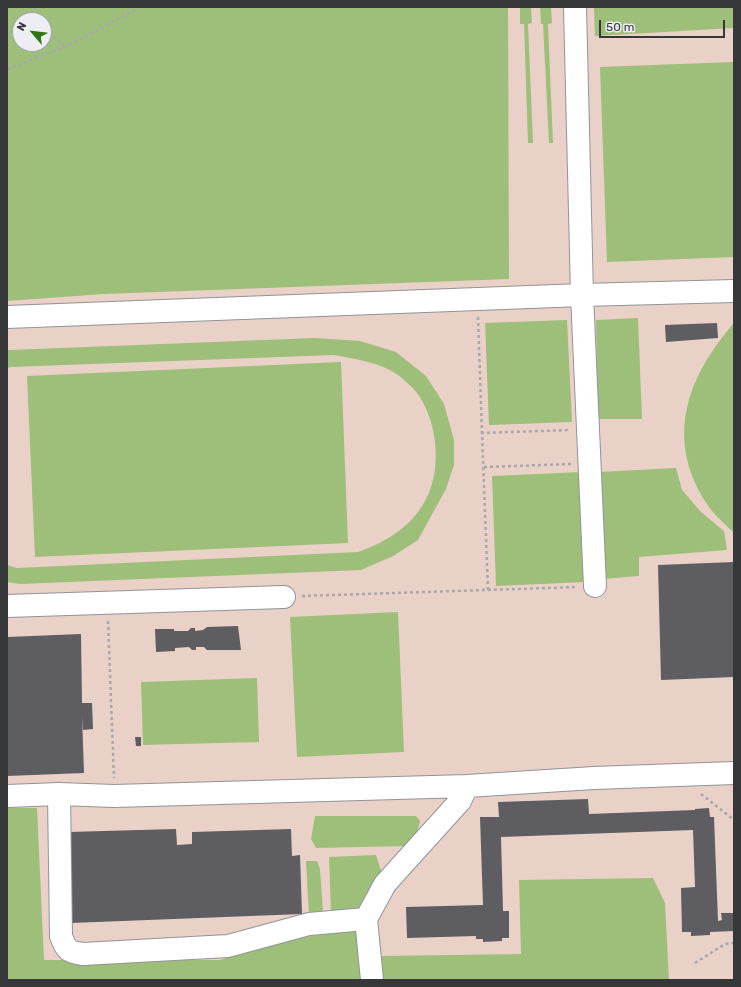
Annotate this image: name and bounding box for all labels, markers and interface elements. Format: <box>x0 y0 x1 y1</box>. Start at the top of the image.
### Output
north arrow <box>12 12 52 52</box>
scale bar <box>601 12 727 38</box>
text: N <box>14 20 29 33</box>
text: 50 m <box>606 20 634 34</box>

